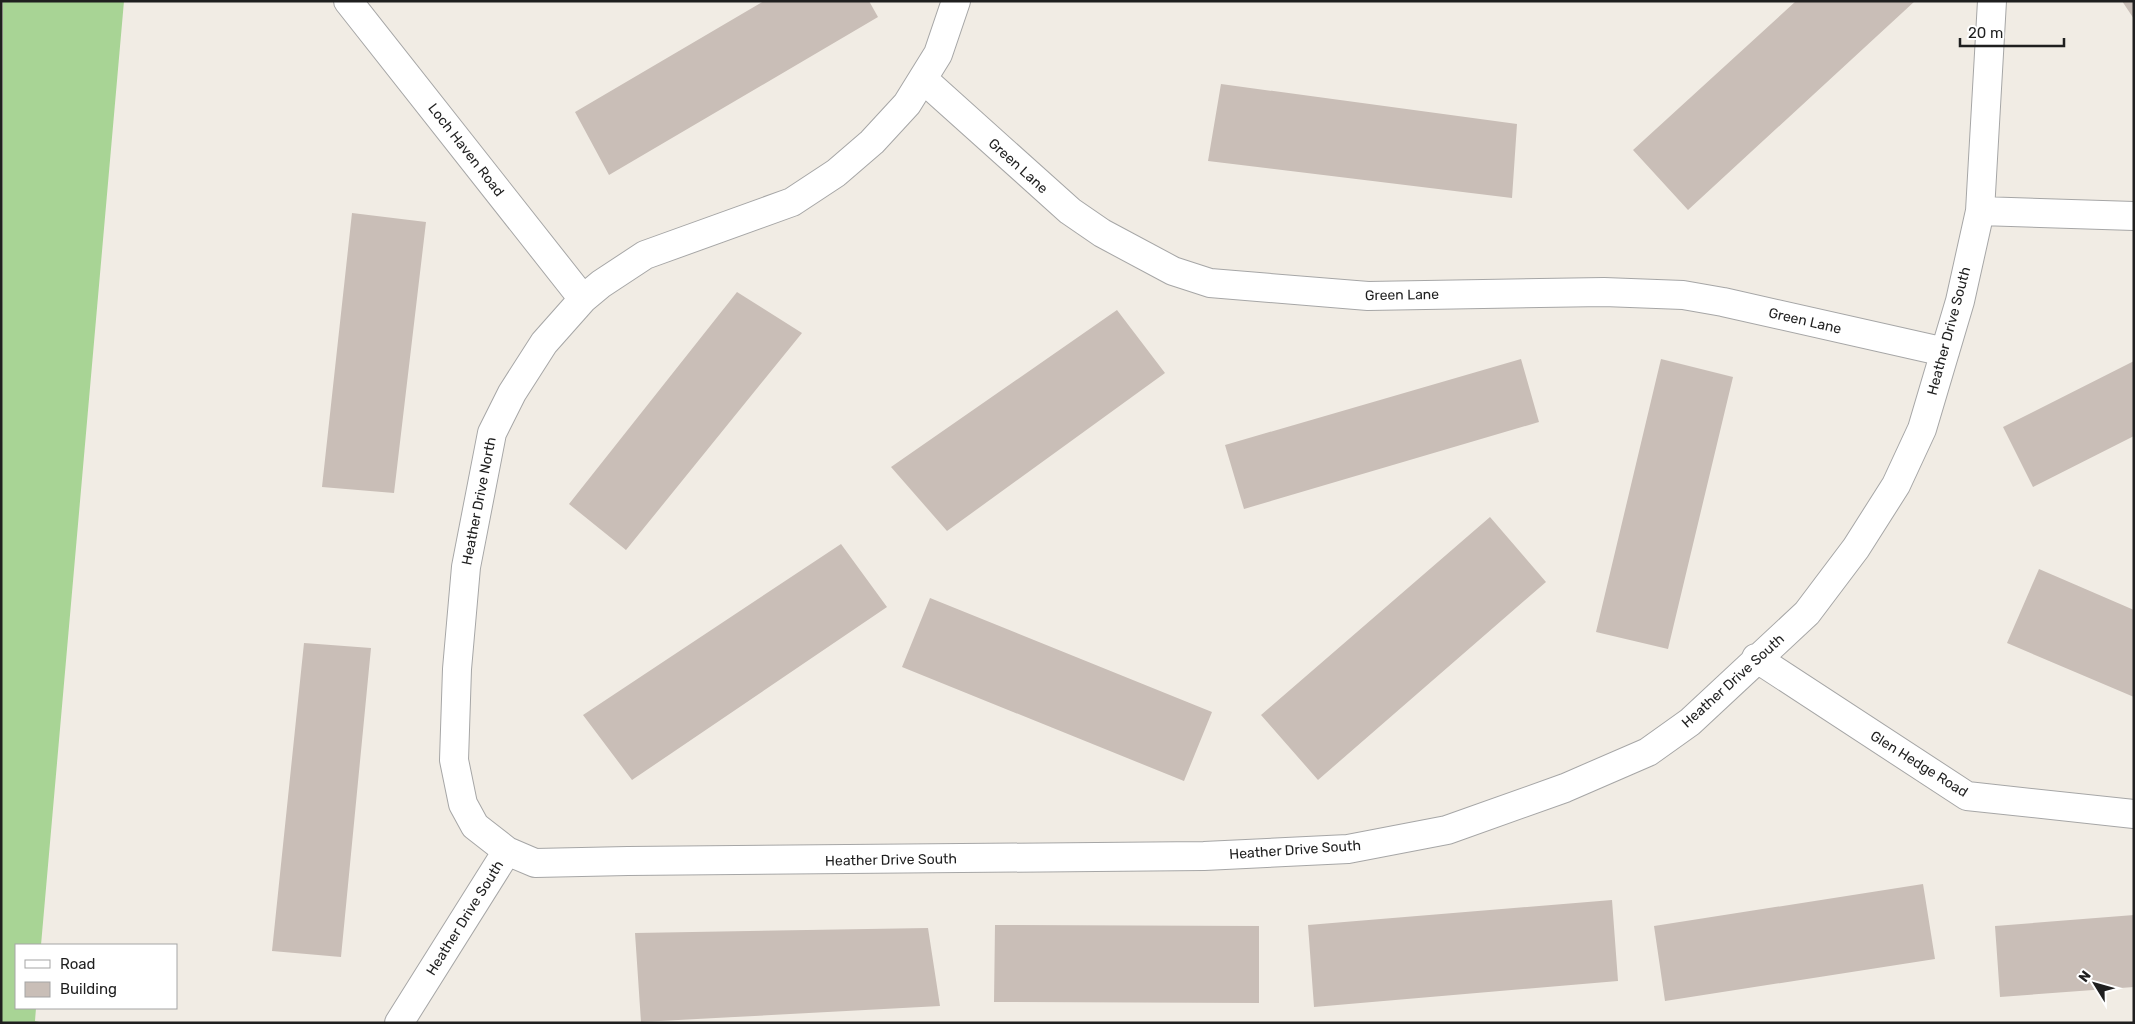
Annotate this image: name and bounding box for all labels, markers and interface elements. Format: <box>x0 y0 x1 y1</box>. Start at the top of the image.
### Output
scale bar <box>1960 15 2064 47</box>
text: 20 m <box>1968 24 2003 42</box>
street label: Loch Haven Road <box>424 100 508 200</box>
street label: Green Lane <box>985 135 1051 197</box>
street label: Heather Drive South <box>1924 265 1974 397</box>
street label: Green Lane <box>1365 286 1439 304</box>
street label: Green Lane <box>1767 304 1843 338</box>
street label: Heather Drive North <box>458 436 500 566</box>
street label: Heather Drive South <box>1678 630 1788 732</box>
street label: Glen Hedge Road <box>1867 727 1971 801</box>
street label: Heather Drive South <box>1229 837 1361 863</box>
street label: Heather Drive South <box>825 850 957 870</box>
street label: Heather Drive South <box>423 857 507 979</box>
legend <box>15 944 178 1009</box>
text: Road <box>60 955 96 973</box>
north arrow <box>2070 959 2120 1009</box>
text: N <box>2075 967 2095 986</box>
text: Building <box>60 980 117 998</box>

